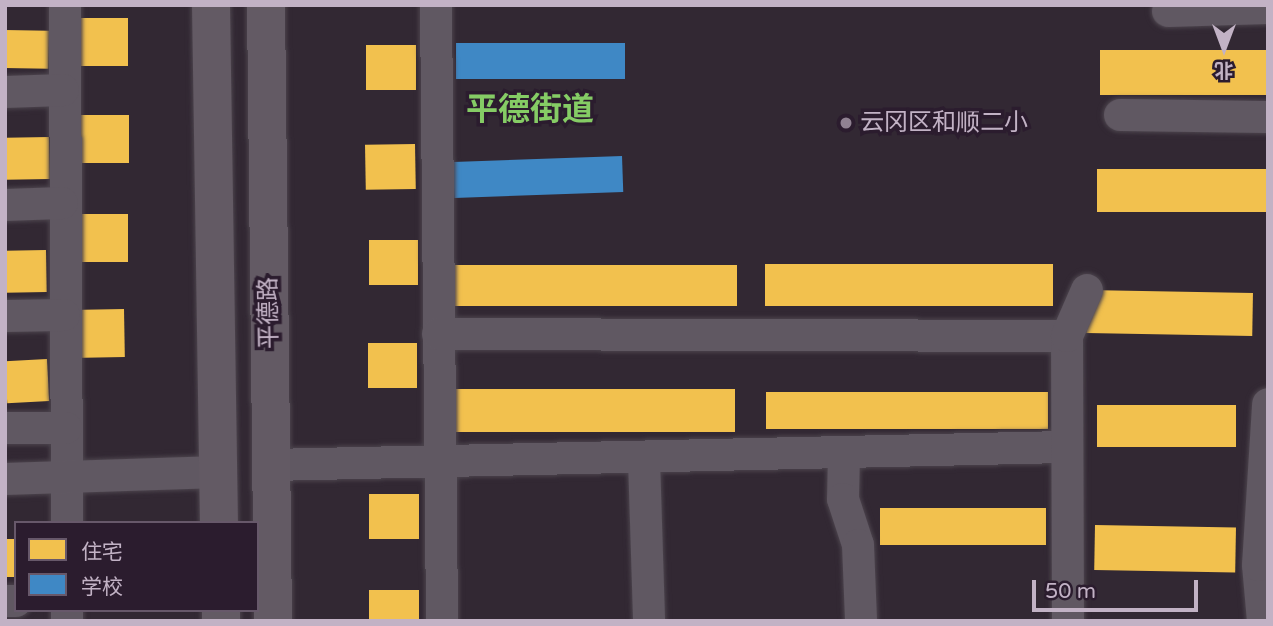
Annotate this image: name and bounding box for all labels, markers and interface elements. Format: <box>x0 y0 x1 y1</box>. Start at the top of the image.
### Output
north arrow <box>1189 14 1259 84</box>
text: 北 <box>1215 59 1234 81</box>
district label: 平德街道 <box>466 91 594 129</box>
place label: 云冈区和顺二小 <box>860 109 1028 137</box>
marker: 云冈区和顺二小 <box>838 115 854 131</box>
street label: 平德路 <box>254 277 284 349</box>
legend <box>14 521 259 612</box>
text: 住宅 <box>81 540 123 565</box>
scale bar <box>1035 566 1201 610</box>
text: 学校 <box>81 575 123 600</box>
text: 50 m <box>1045 579 1096 604</box>

